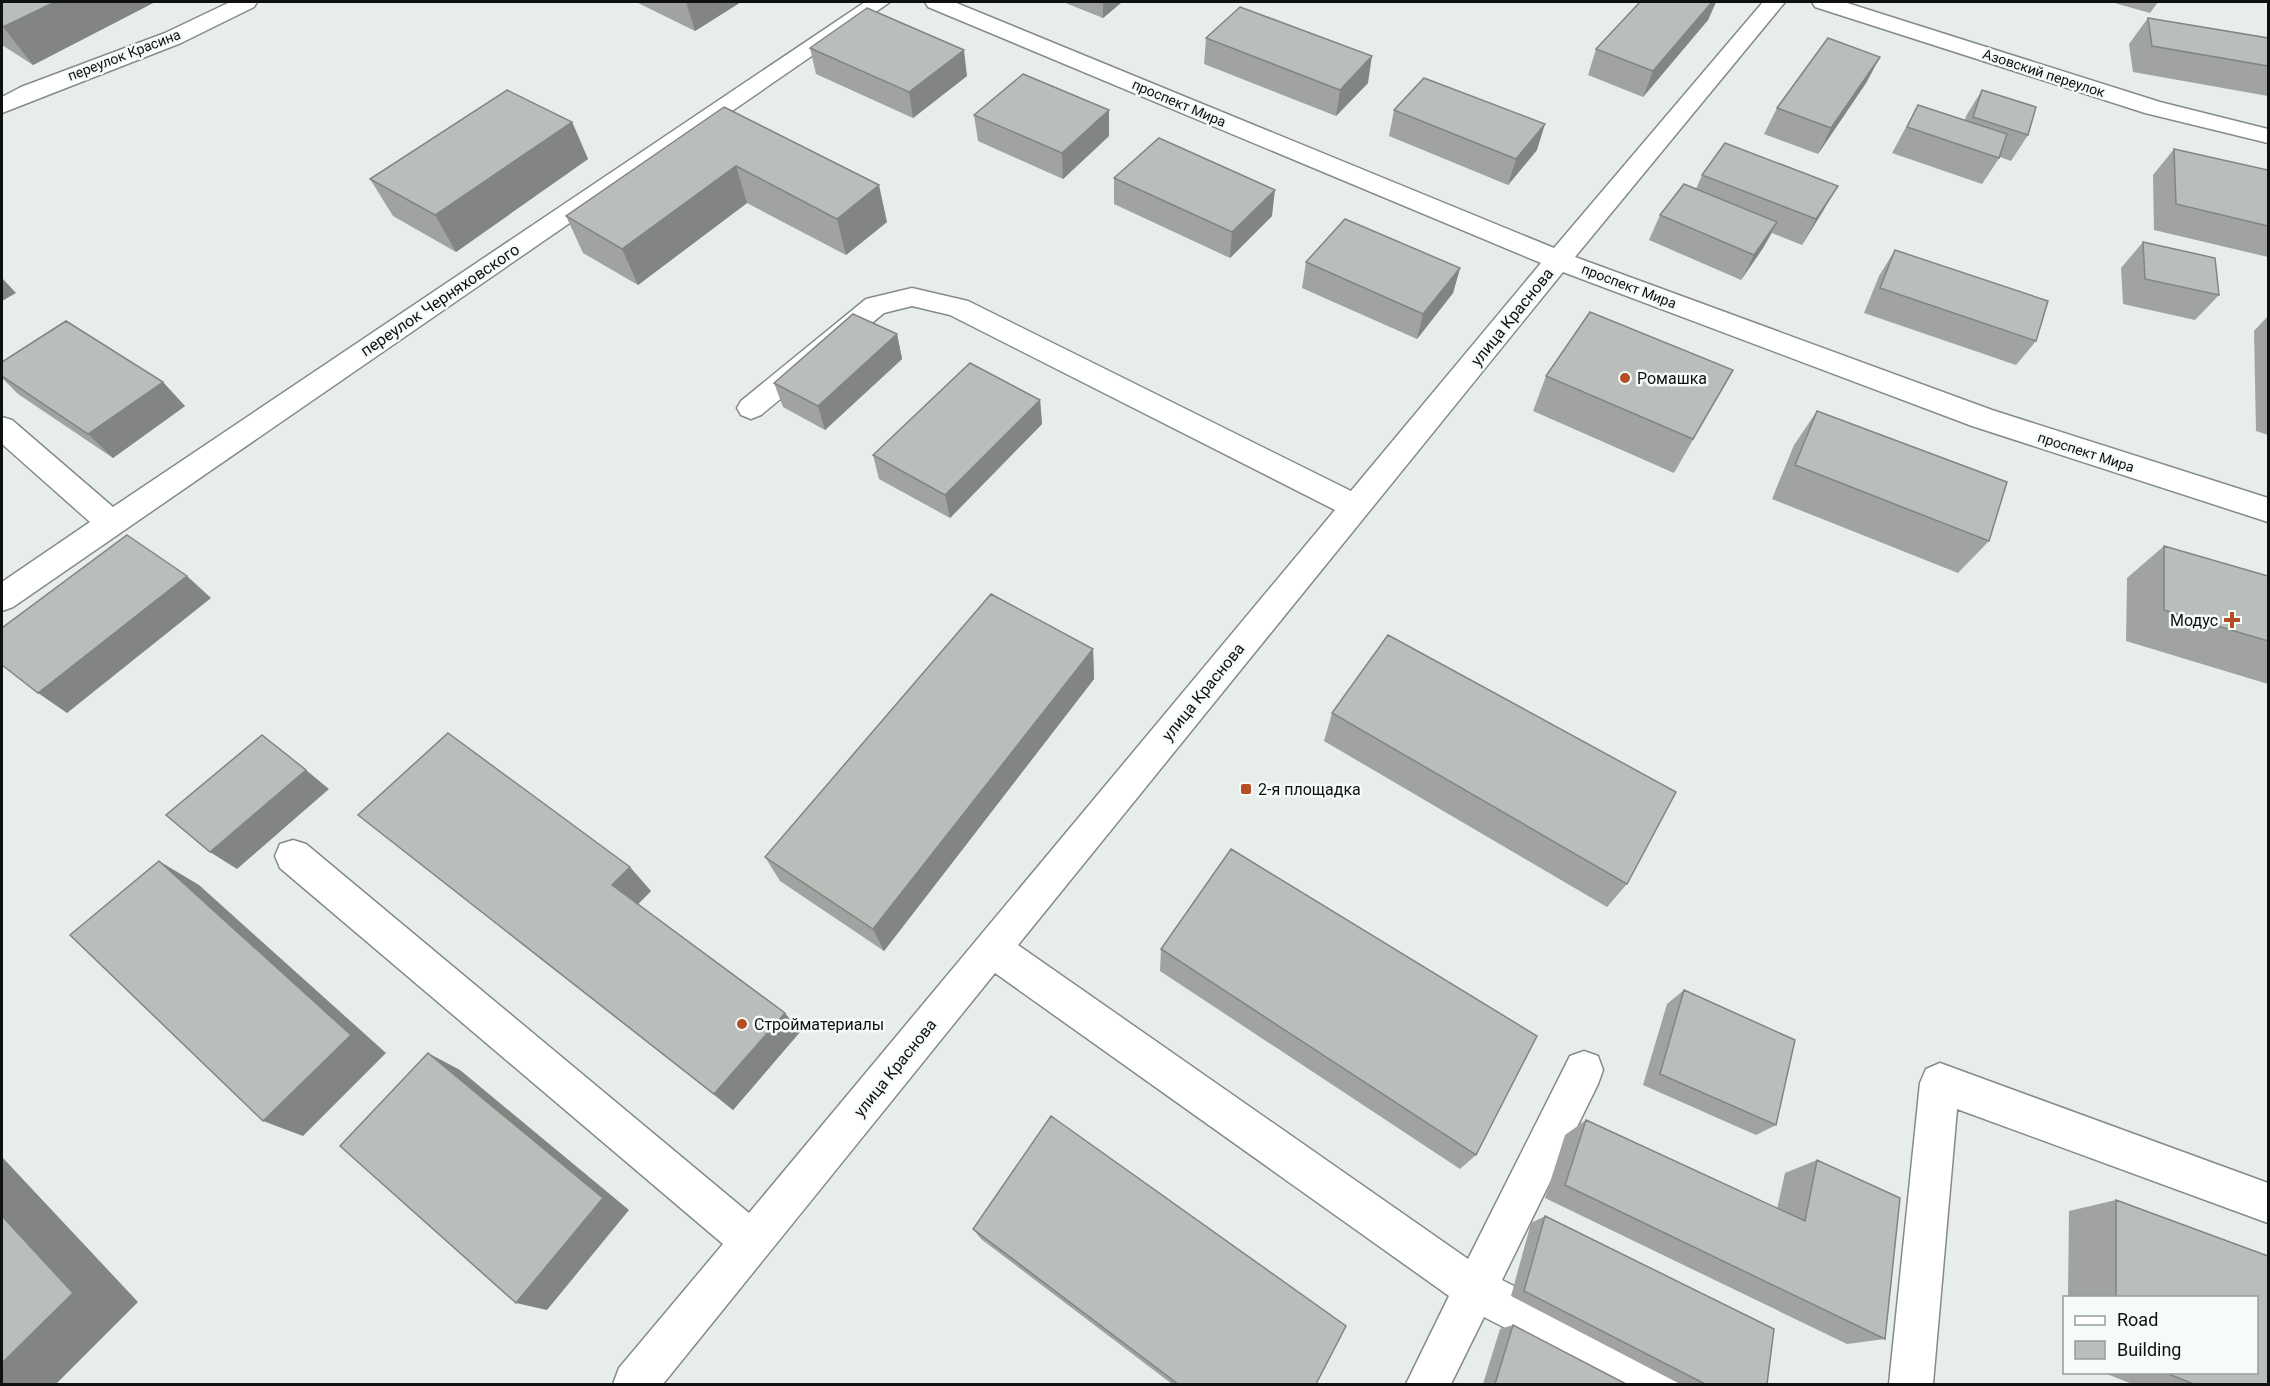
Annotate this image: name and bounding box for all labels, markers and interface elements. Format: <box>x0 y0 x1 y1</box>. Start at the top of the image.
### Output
street label: переулок Красина <box>65 26 183 84</box>
street label: Азовский переулок <box>1981 46 2107 100</box>
street label: проспект Мира <box>1130 76 1228 130</box>
street label: переулок Черняховского <box>357 240 523 360</box>
street label: проспект Мира <box>1579 261 1679 311</box>
street label: улица Краснова <box>1467 264 1557 370</box>
place label: Ромашка <box>1637 369 1707 388</box>
marker: Ромашка <box>1618 371 1632 385</box>
street label: проспект Мира <box>2036 429 2136 475</box>
place label: Модус <box>2170 611 2218 630</box>
marker: Модус <box>2223 611 2241 629</box>
street label: улица Краснова <box>1158 639 1248 745</box>
place label: 2-я площадка <box>1258 780 1361 799</box>
marker: 2-я площадка <box>1239 782 1253 796</box>
place label: Стройматериалы <box>754 1015 884 1034</box>
street label: улица Краснова <box>850 1015 940 1121</box>
marker: Стройматериалы <box>735 1017 749 1031</box>
legend <box>2063 1296 2258 1374</box>
text: Road <box>2117 1309 2158 1330</box>
text: Building <box>2117 1339 2181 1360</box>

